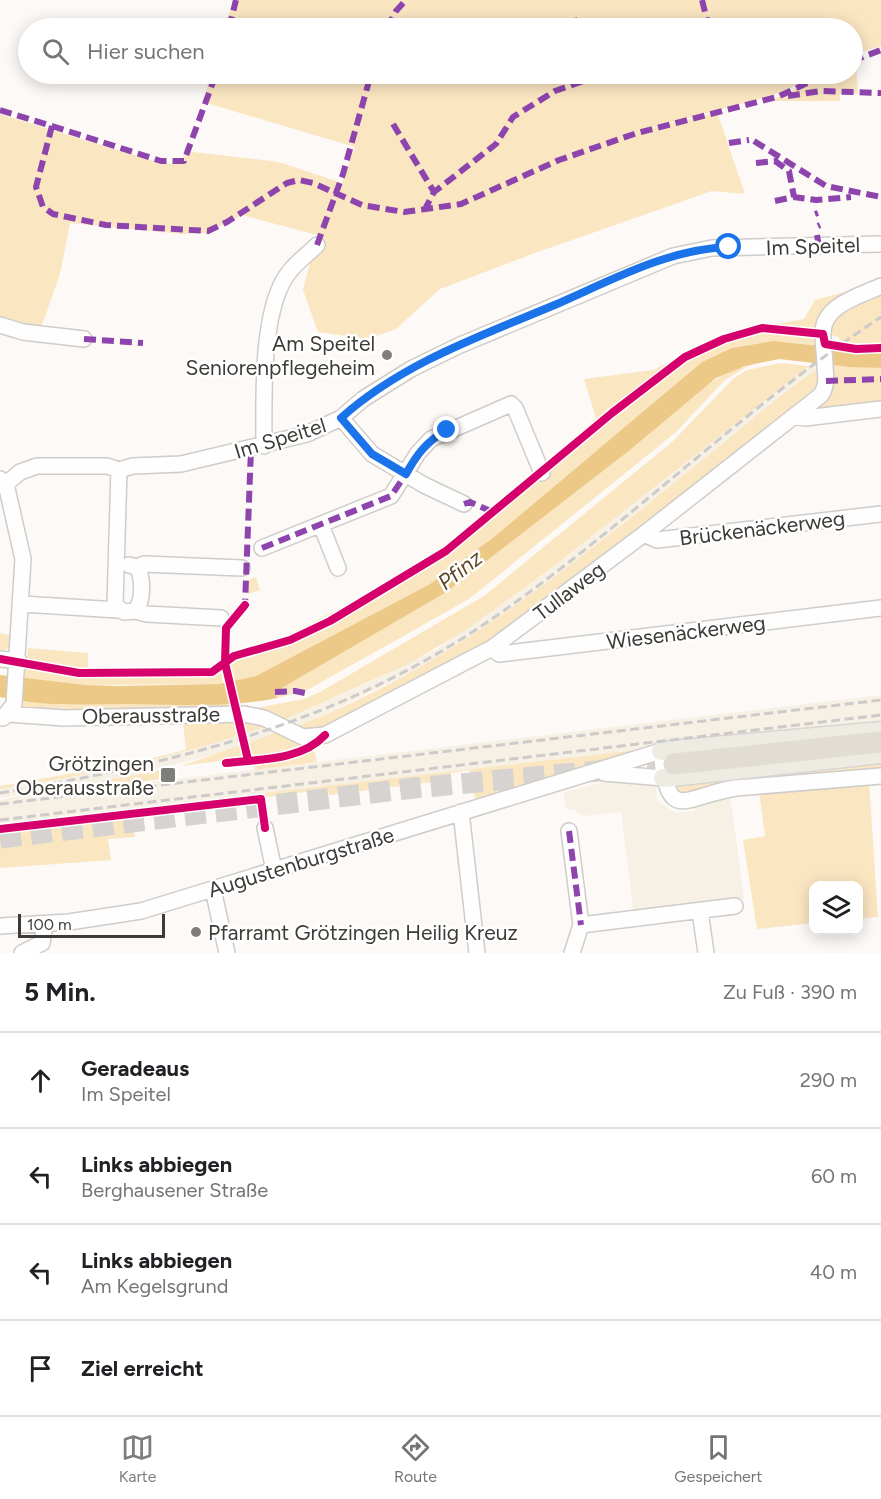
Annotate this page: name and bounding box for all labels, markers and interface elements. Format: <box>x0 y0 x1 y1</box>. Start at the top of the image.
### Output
search box <box>18 18 863 84</box>
icon: search <box>39 35 72 68</box>
text: Hier suchen <box>87 38 205 65</box>
street label: Im Speitel <box>765 232 861 260</box>
route start <box>715 233 741 259</box>
place label: Am Speitel Seniorenpflegeheim <box>186 331 375 380</box>
marker: Am Speitel Seniorenpflegeheim <box>380 348 394 362</box>
street label: Im Speitel <box>231 412 329 464</box>
route end <box>433 416 459 442</box>
street label: Brückenäckerweg <box>678 505 846 551</box>
water label: Pfinz <box>432 544 488 596</box>
street label: Tullaweg <box>529 556 609 626</box>
street label: Wiesenäckerweg <box>605 610 767 654</box>
street label: Oberausstraße <box>82 701 220 729</box>
place label: Grötzingen Oberausstraße <box>16 751 154 800</box>
marker: Grötzingen Oberausstraße <box>159 766 177 784</box>
street label: Augustenburgstraße <box>205 822 397 902</box>
map controls <box>809 881 863 935</box>
button: layers <box>809 881 863 935</box>
scale bar <box>18 911 165 938</box>
text: 100 m <box>27 915 72 934</box>
place label: Pfarramt Grötzingen Heilig Kreuz <box>208 920 518 945</box>
marker: Pfarramt Grötzingen Heilig Kreuz <box>189 925 203 939</box>
text: 5 Min. <box>24 976 96 1008</box>
text: Zu Fuß · 390 m <box>723 980 857 1004</box>
text: Geradeaus <box>81 1055 189 1082</box>
icon: ahead <box>24 1064 57 1097</box>
text: 290 m <box>800 1068 857 1092</box>
text: Im Speitel <box>81 1082 171 1106</box>
text: Links abbiegen <box>81 1151 232 1178</box>
icon: left <box>24 1160 57 1193</box>
text: 60 m <box>811 1164 857 1188</box>
text: Berghausener Straße <box>81 1178 268 1202</box>
text: Links abbiegen <box>81 1247 232 1274</box>
icon: left <box>24 1256 57 1289</box>
text: 40 m <box>810 1260 857 1284</box>
text: Am Kegelsgrund <box>81 1274 228 1298</box>
icon: arrive <box>24 1352 57 1385</box>
text: Ziel erreicht <box>81 1355 204 1382</box>
tab: Karte <box>119 1431 157 1486</box>
tab: Route <box>394 1431 437 1486</box>
tab: Gespeichert <box>674 1431 762 1486</box>

